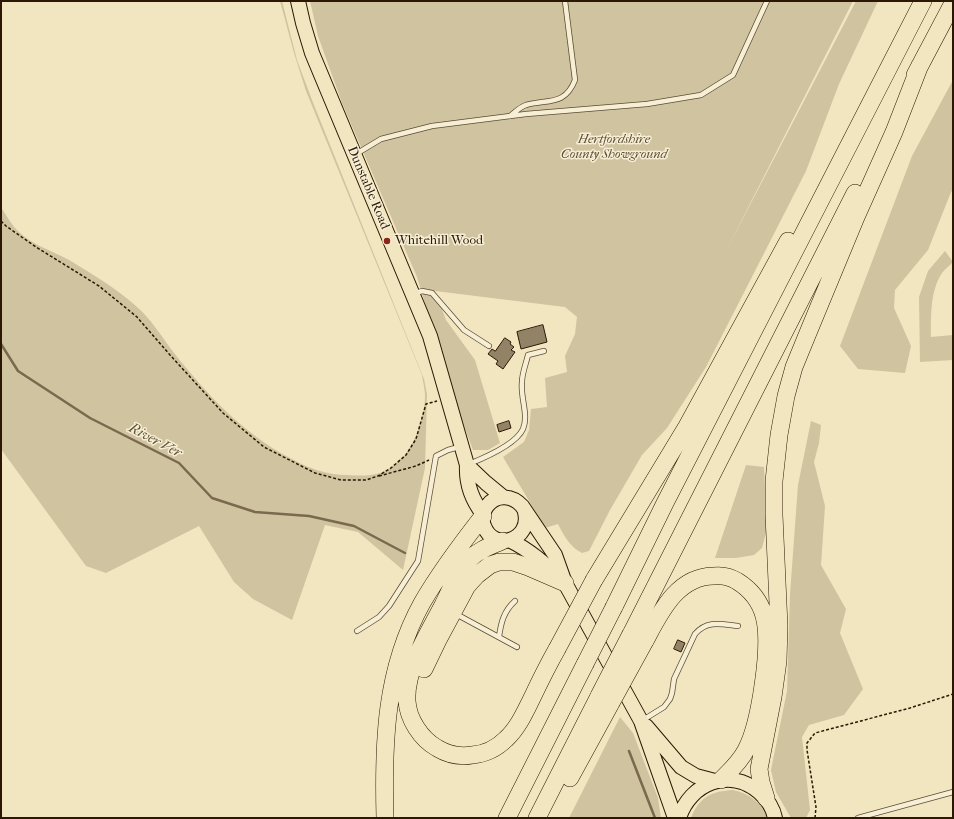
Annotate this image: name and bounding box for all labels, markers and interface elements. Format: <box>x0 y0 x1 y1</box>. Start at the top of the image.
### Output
park label: Hertfordshire County Showground <box>561 132 667 163</box>
street label: Dunstable Road <box>344 144 392 232</box>
place label: Whitehill Wood <box>395 233 483 249</box>
marker: Whitehill Wood <box>382 236 392 246</box>
water label: River Ver <box>126 420 184 462</box>

